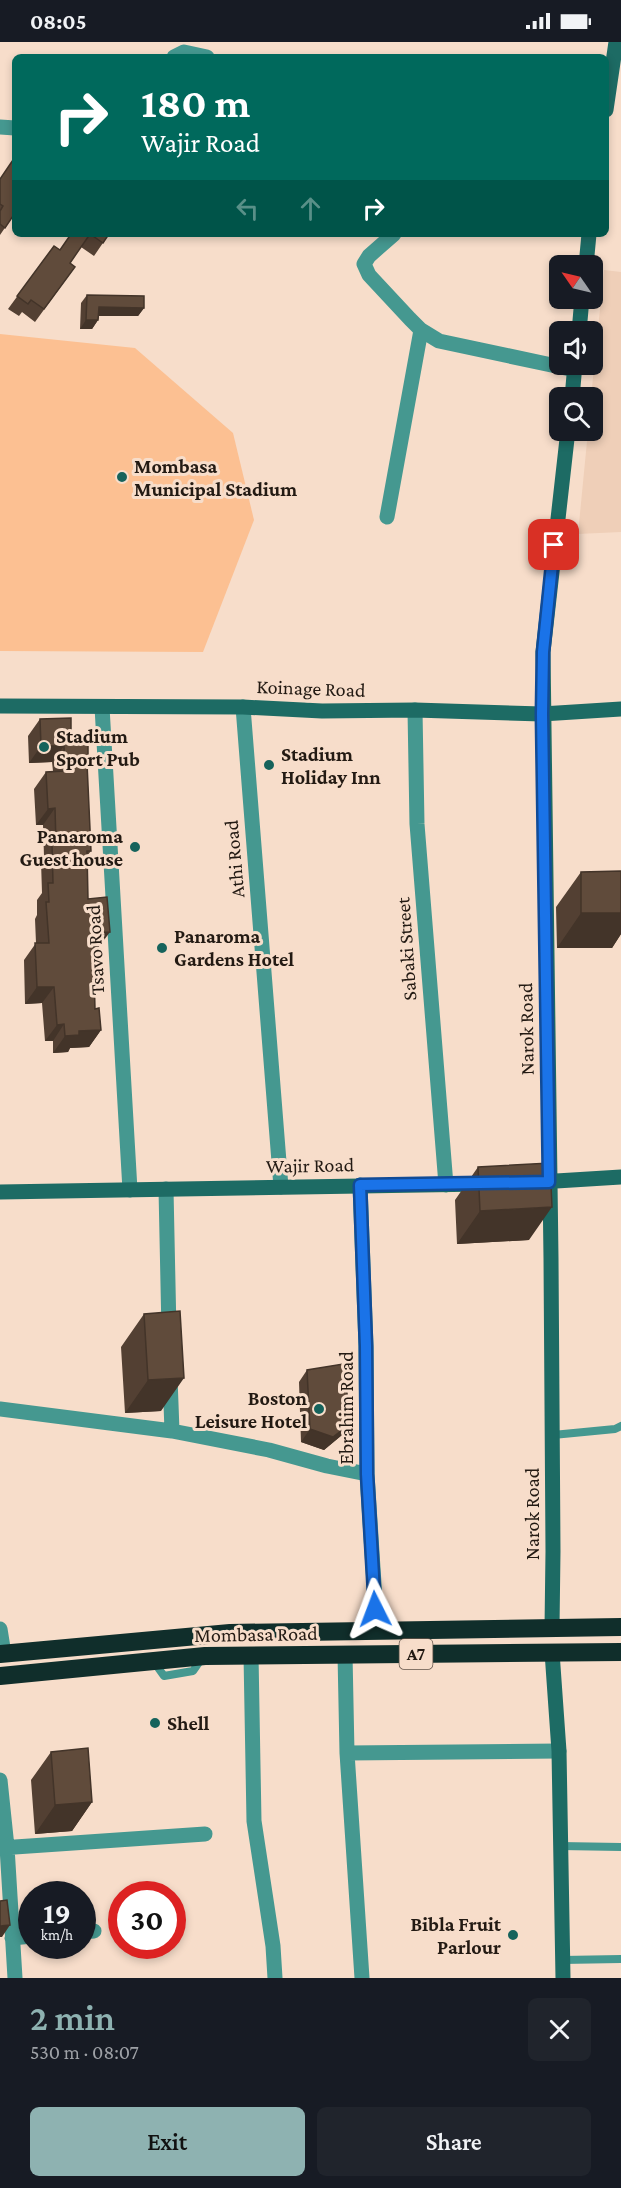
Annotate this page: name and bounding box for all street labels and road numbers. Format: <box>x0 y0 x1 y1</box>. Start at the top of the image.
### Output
street label: Koinage Road <box>256 675 366 702</box>
street label: Athi Road <box>220 819 248 899</box>
street label: Sabaki Street <box>391 896 421 1001</box>
street label: Tsavo Road <box>82 904 108 996</box>
street label: Narok Road <box>514 982 538 1076</box>
street label: Wajir Road <box>266 1153 355 1178</box>
street label: Ebrahim Road <box>335 1351 357 1465</box>
street label: Narok Road <box>521 1467 543 1560</box>
street label: Mombasa Road <box>194 1622 318 1646</box>
road number: A7 <box>400 1639 432 1669</box>

